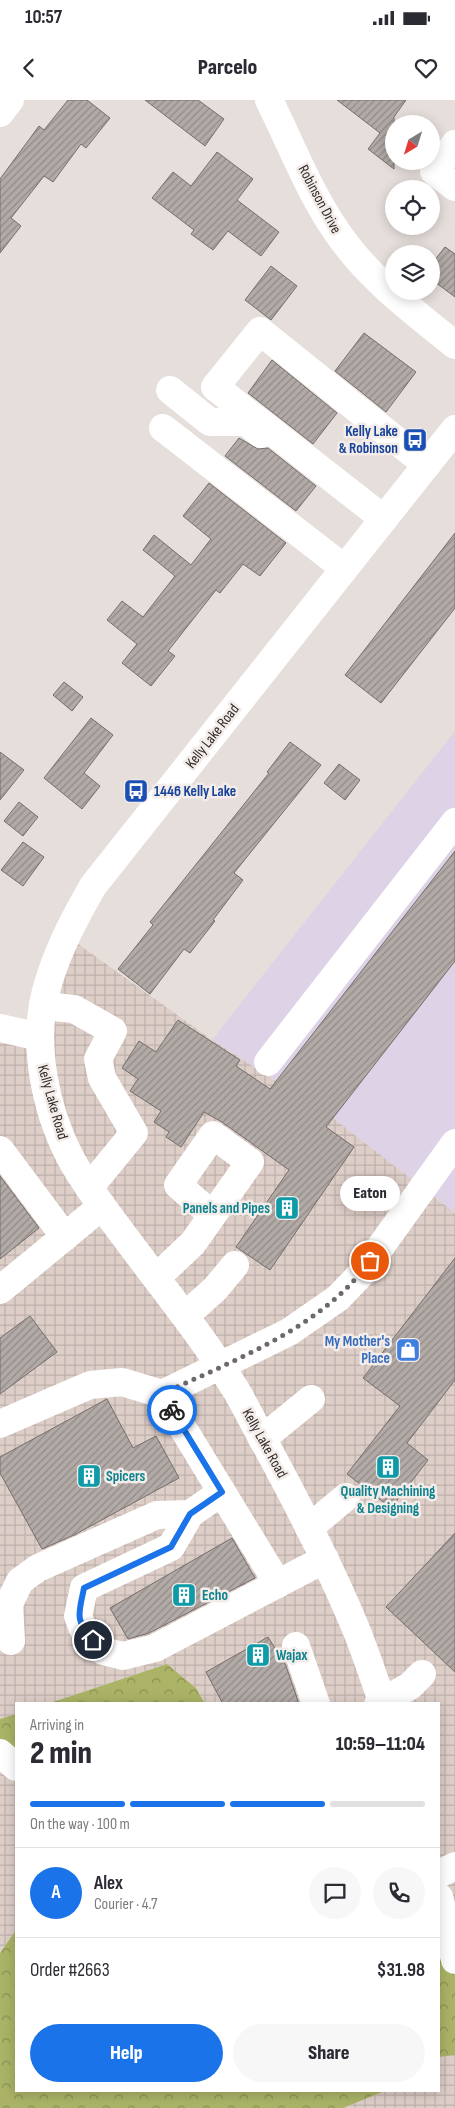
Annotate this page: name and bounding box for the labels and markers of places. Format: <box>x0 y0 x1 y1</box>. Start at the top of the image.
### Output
place label: Kelly Lake & Robinson <box>339 422 398 458</box>
bus stop icon: Kelly Lake & Robinson <box>402 427 428 453</box>
bus stop icon: 1446 Kelly Lake <box>123 778 149 804</box>
place label: 1446 Kelly Lake <box>154 782 236 801</box>
callout: Eaton <box>340 1176 400 1211</box>
building icon: Panels and Pipes <box>274 1195 300 1221</box>
place label: Panels and Pipes <box>183 1199 270 1218</box>
pin <box>349 1240 391 1282</box>
place label: My Mother's Place <box>325 1332 390 1368</box>
shop icon: My Mother's Place <box>395 1337 421 1363</box>
building icon: Quality Machining & Designing <box>375 1454 401 1480</box>
building icon: Spicers <box>76 1463 102 1489</box>
place label: Spicers <box>106 1467 146 1486</box>
place label: Quality Machining & Designing <box>341 1482 436 1518</box>
building icon: Echo <box>171 1582 197 1608</box>
place label: Echo <box>202 1586 228 1605</box>
pin <box>72 1619 114 1661</box>
building icon: Wajax <box>245 1642 271 1668</box>
place label: Wajax <box>276 1646 308 1665</box>

